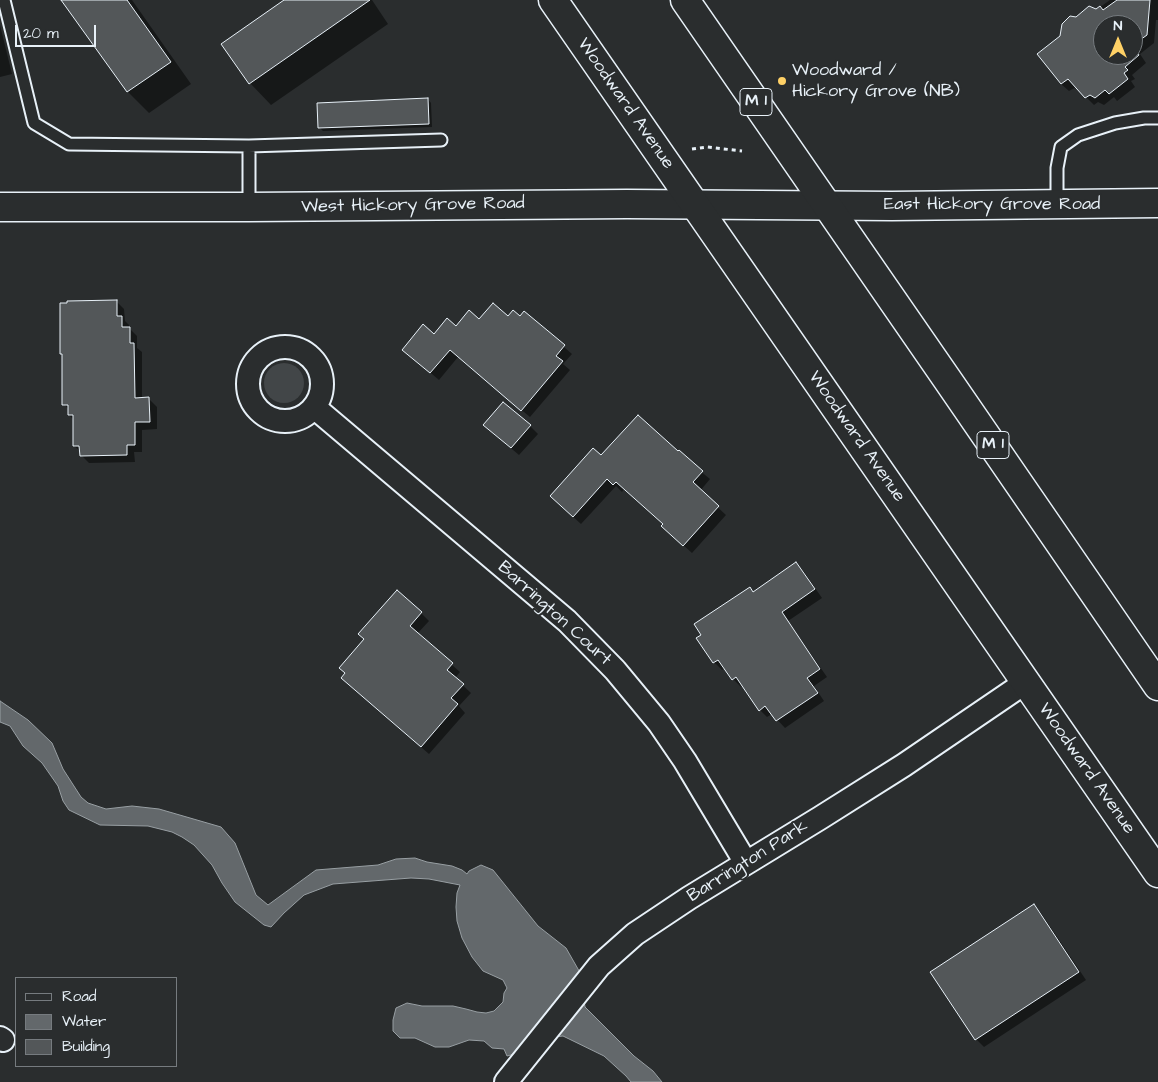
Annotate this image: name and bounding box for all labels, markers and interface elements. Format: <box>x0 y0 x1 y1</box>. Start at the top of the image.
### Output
scale bar <box>18 15 99 47</box>
north arrow <box>1093 15 1143 65</box>
text: N <box>1114 16 1122 36</box>
text: 20 m <box>23 23 59 44</box>
street label: Woodward Avenue <box>572 34 678 174</box>
place label: Woodward / Hickory Grove (NB) <box>792 60 960 102</box>
marker: Woodward / Hickory Grove (NB) <box>776 75 788 87</box>
road number: M 1 <box>740 88 772 115</box>
street label: West Hickory Grove Road <box>301 193 525 219</box>
street label: East Hickory Grove Road <box>884 194 1100 216</box>
street label: Woodward Avenue <box>803 367 909 507</box>
road number: M 1 <box>977 432 1009 458</box>
street label: Barrington Court <box>493 557 615 671</box>
street label: Woodward Avenue <box>1033 699 1139 839</box>
street label: Barrington Park <box>684 816 812 908</box>
legend <box>15 977 178 1067</box>
text: Road <box>62 986 96 1007</box>
text: Water <box>62 1011 106 1032</box>
text: Building <box>62 1036 110 1057</box>

